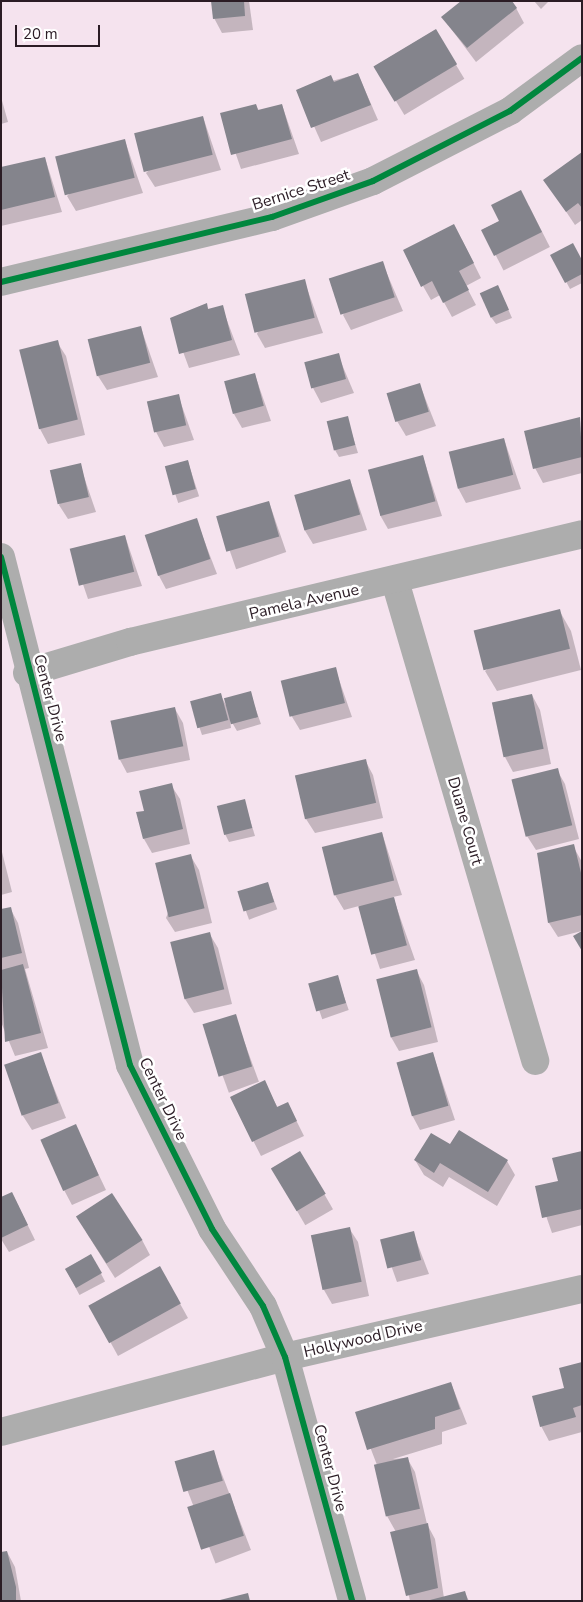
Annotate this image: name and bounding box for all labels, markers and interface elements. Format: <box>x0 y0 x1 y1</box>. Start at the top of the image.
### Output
scale bar <box>18 15 102 47</box>
text: 20 m <box>23 24 58 44</box>
street label: Bernice Street <box>250 165 352 215</box>
street label: Pamela Avenue <box>247 580 361 624</box>
street label: Center Drive <box>29 652 71 744</box>
street label: Duane Court <box>443 775 487 867</box>
street label: Center Drive <box>135 1055 191 1143</box>
street label: Hollywood Drive <box>302 1316 424 1362</box>
street label: Center Drive <box>309 1422 351 1514</box>

